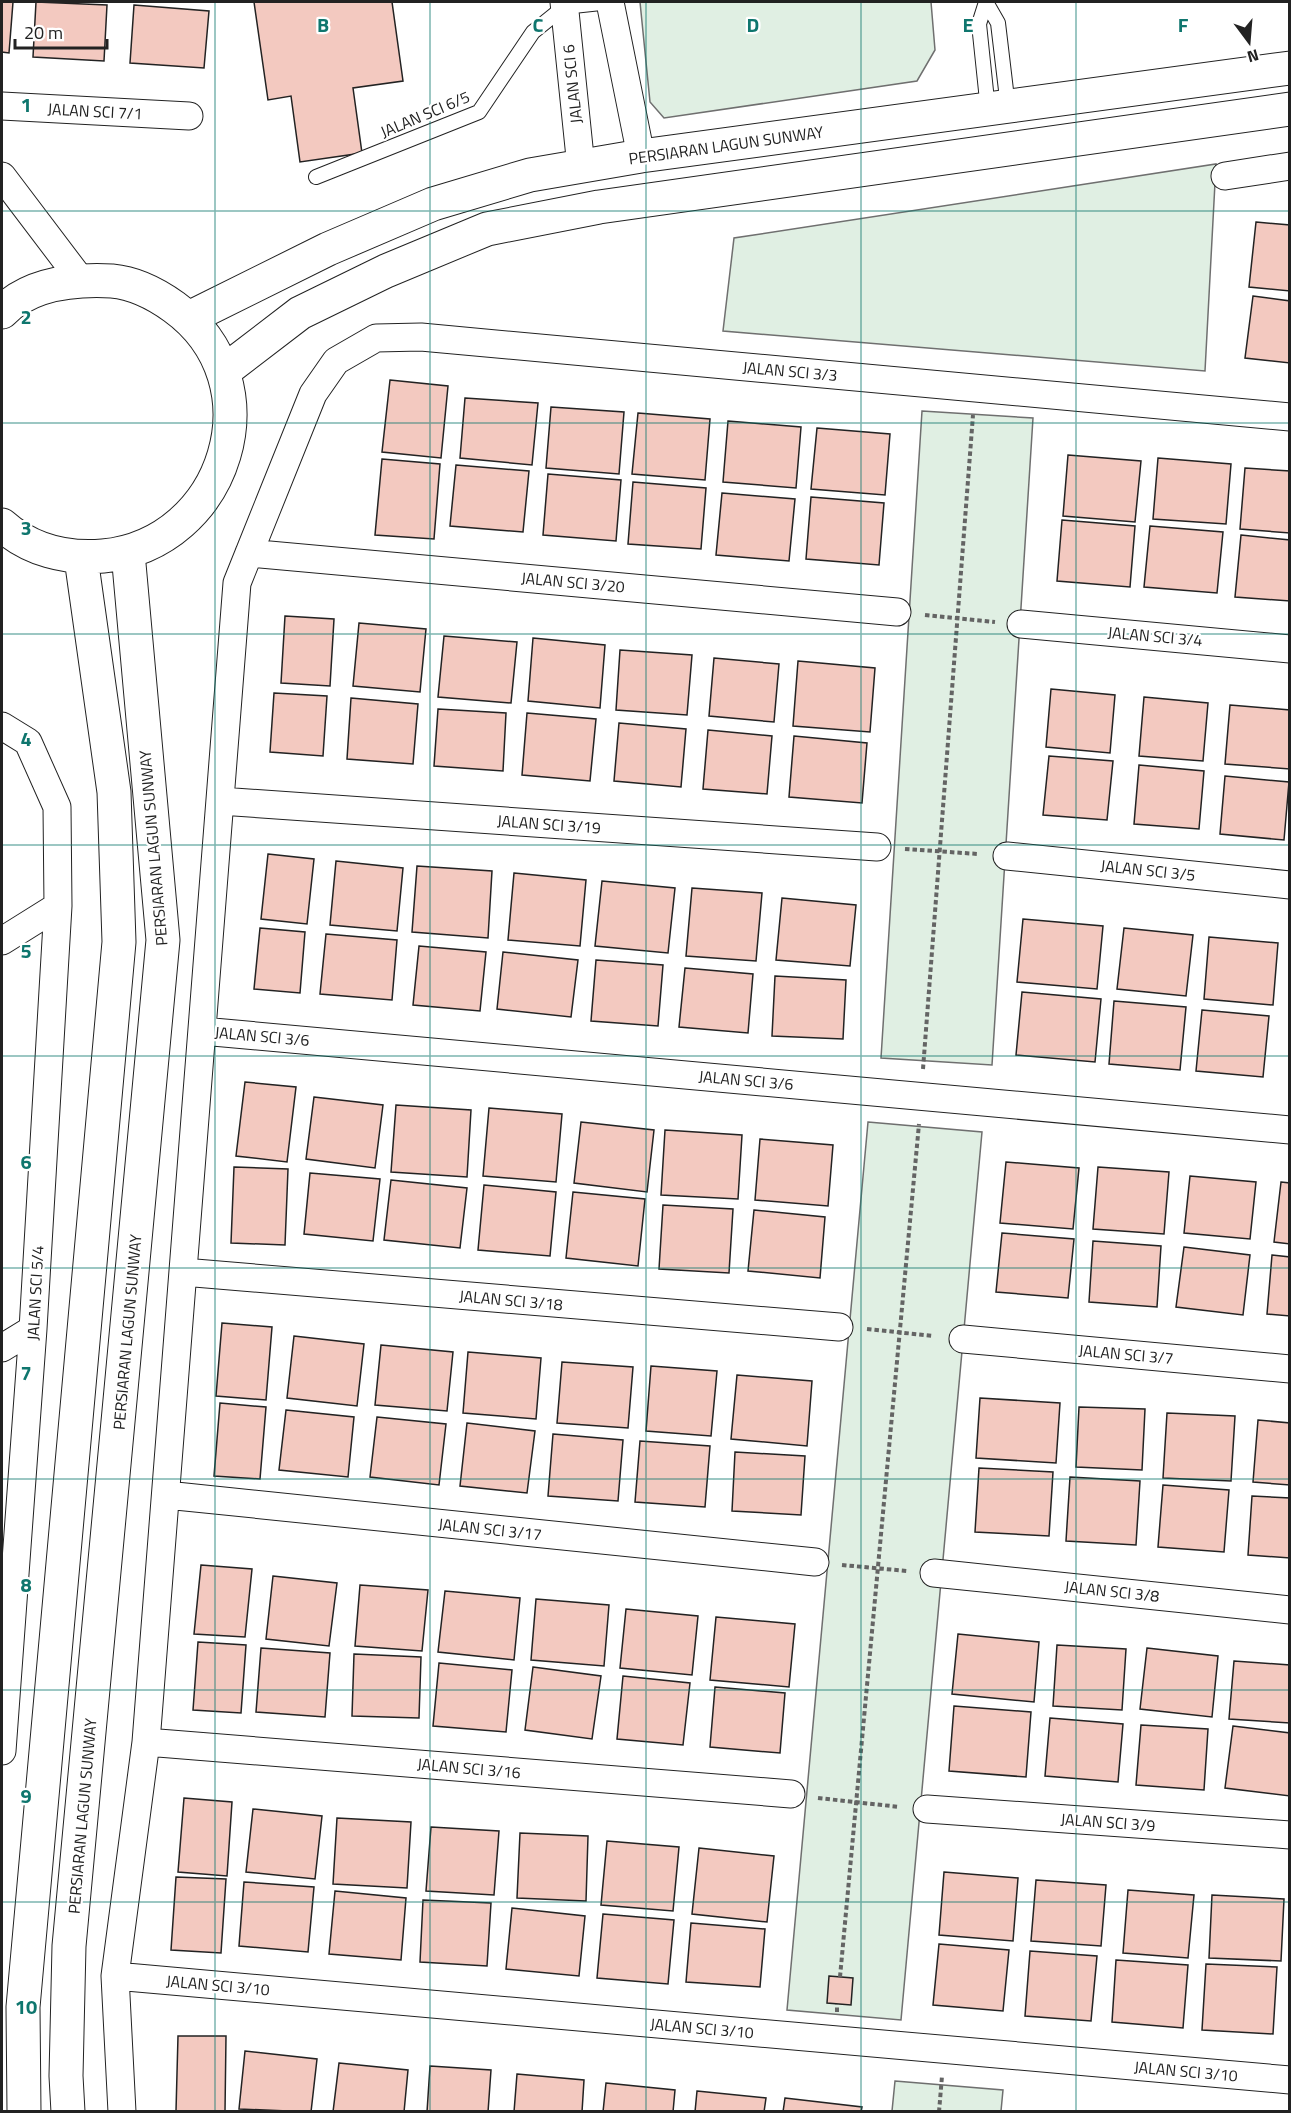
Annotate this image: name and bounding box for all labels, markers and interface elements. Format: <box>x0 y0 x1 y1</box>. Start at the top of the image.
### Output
text: B <box>317 9 329 40</box>
text: C <box>533 9 544 40</box>
text: D <box>747 9 759 40</box>
text: E <box>962 9 974 40</box>
text: F <box>1178 9 1189 40</box>
scale bar <box>15 12 106 50</box>
north arrow <box>1219 12 1279 72</box>
text: 20 m <box>24 19 63 46</box>
street label: JALAN SCI 6 <box>556 43 588 125</box>
text: N <box>1244 43 1262 69</box>
street label: JALAN SCI 6/5 <box>377 84 473 144</box>
text: 1 <box>20 89 32 120</box>
street label: JALAN SCI 7/1 <box>47 97 143 125</box>
street label: PERSIARAN LAGUN SUNWAY <box>627 119 825 171</box>
text: 2 <box>20 301 32 332</box>
street label: JALAN SCI 3/3 <box>742 355 838 387</box>
text: 3 <box>20 512 32 543</box>
street label: JALAN SCI 3/20 <box>520 566 626 598</box>
street label: JALAN SCI 3/4 <box>1107 620 1203 652</box>
text: 4 <box>20 723 32 754</box>
street label: PERSIARAN LAGUN SUNWAY <box>132 749 174 947</box>
street label: JALAN SCI 3/19 <box>496 808 602 840</box>
street label: JALAN SCI 3/5 <box>1099 853 1197 887</box>
text: 5 <box>20 935 32 966</box>
street label: JALAN SCI 3/6 <box>214 1020 310 1052</box>
street label: JALAN SCI 3/6 <box>698 1064 794 1096</box>
text: 6 <box>20 1146 32 1177</box>
street label: PERSIARAN LAGUN SUNWAY <box>106 1233 148 1431</box>
street label: JALAN SCI 5/4 <box>21 1245 49 1341</box>
street label: JALAN SCI 3/18 <box>458 1284 564 1316</box>
street label: JALAN SCI 3/7 <box>1078 1338 1174 1370</box>
text: 7 <box>20 1357 32 1388</box>
street label: JALAN SCI 3/17 <box>437 1512 543 1546</box>
text: 8 <box>20 1569 32 1600</box>
street label: JALAN SCI 3/8 <box>1063 1574 1161 1608</box>
street label: PERSIARAN LAGUN SUNWAY <box>61 1717 103 1915</box>
street label: JALAN SCI 3/16 <box>416 1752 522 1784</box>
text: 9 <box>20 1780 32 1811</box>
street label: JALAN SCI 3/9 <box>1060 1807 1156 1837</box>
street label: JALAN SCI 3/10 <box>165 1969 271 2001</box>
text: 10 <box>15 1991 37 2022</box>
street label: JALAN SCI 3/10 <box>649 2012 755 2044</box>
street label: JALAN SCI 3/10 <box>1133 2055 1239 2087</box>

